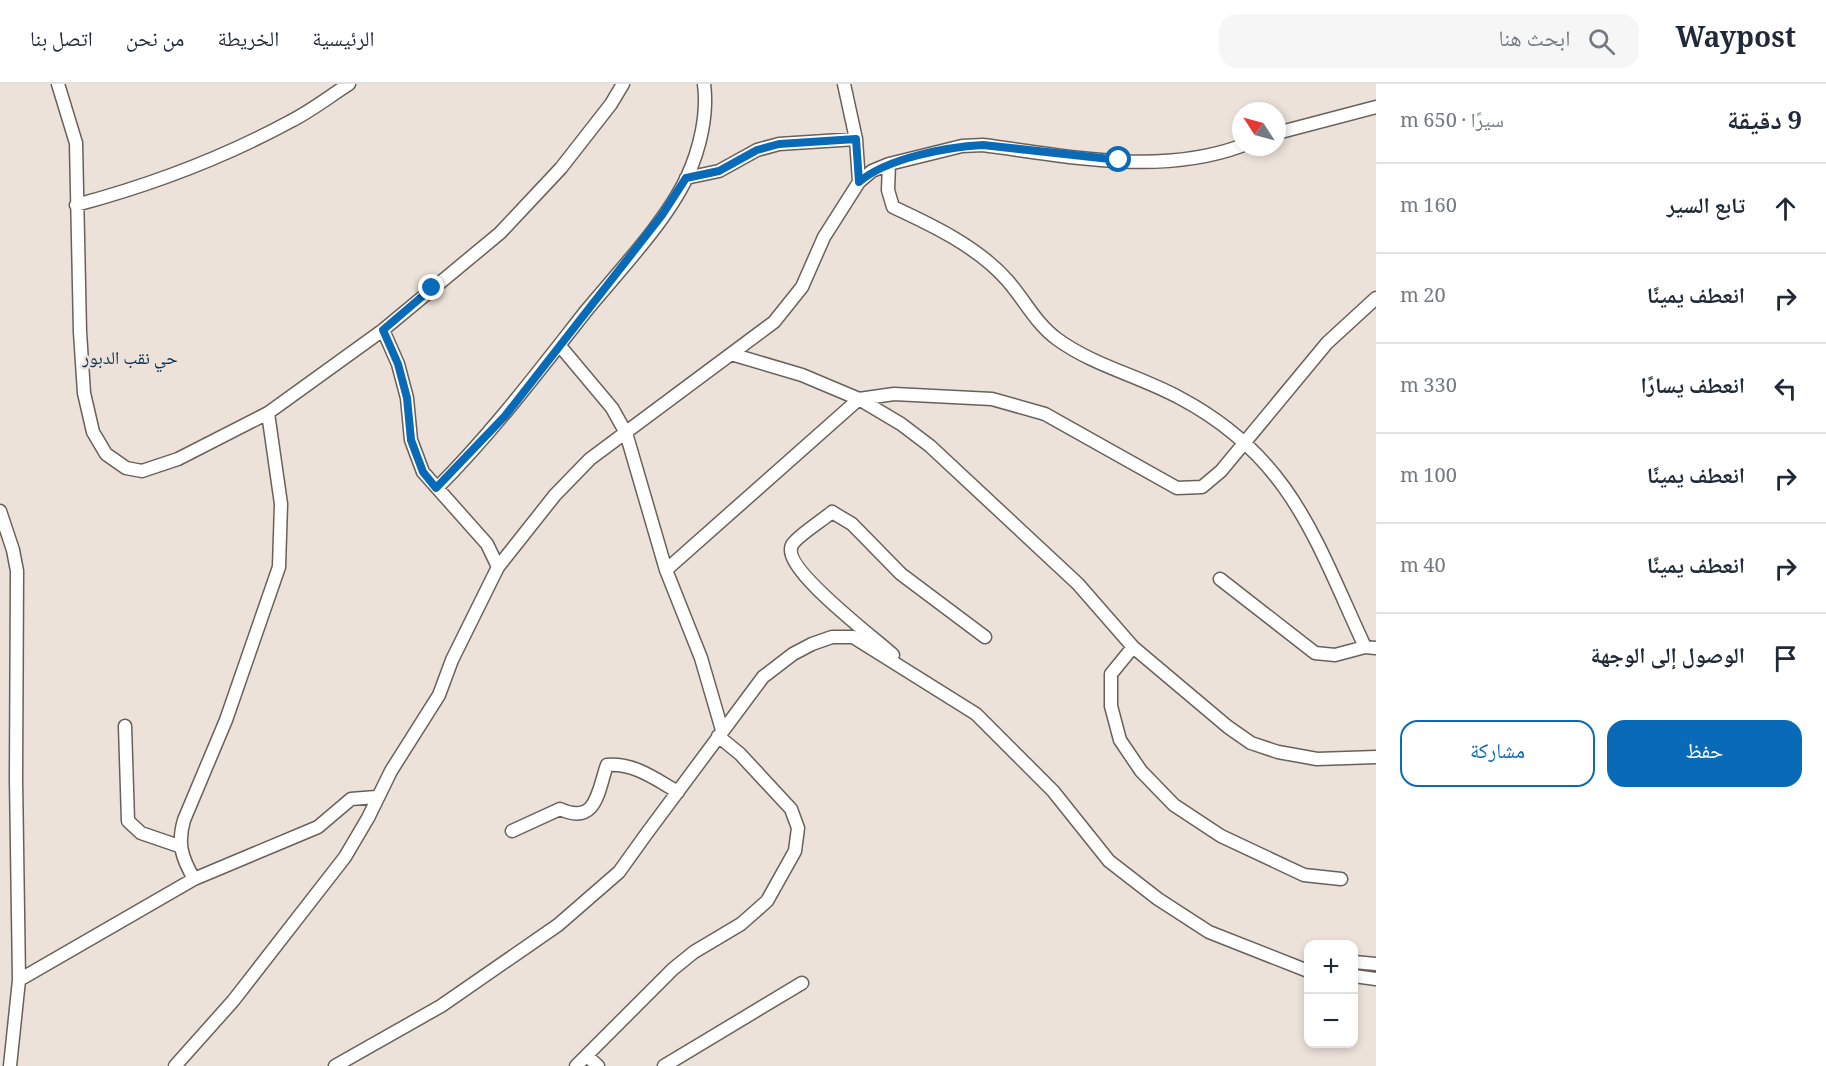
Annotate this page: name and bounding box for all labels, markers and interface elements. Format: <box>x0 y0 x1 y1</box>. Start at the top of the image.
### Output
search box <box>1219 14 1639 68</box>
text: Waypost <box>1675 17 1796 65</box>
text: ابحث هنا <box>1498 22 1570 60</box>
text: اتصل بنا <box>30 24 93 59</box>
text: من نحن <box>126 24 184 59</box>
text: الخريطة <box>217 24 279 59</box>
text: الرئيسية <box>312 24 374 59</box>
icon: search <box>1585 25 1618 58</box>
text: 9 دقيقة <box>1727 101 1802 145</box>
north arrow <box>1232 102 1286 156</box>
text: سيرًا · 650 m <box>1400 106 1504 140</box>
route start <box>1105 146 1131 172</box>
text: تابع السير <box>1667 189 1745 227</box>
text: 160 m <box>1400 191 1457 225</box>
icon: ahead <box>1769 192 1802 225</box>
route end <box>418 274 444 300</box>
text: انعطف يمينًا <box>1647 279 1745 317</box>
text: 20 m <box>1400 281 1446 315</box>
icon: right <box>1769 282 1802 315</box>
district label: حي نقب الدبور <box>81 345 178 375</box>
text: انعطف يسارًا <box>1640 369 1745 407</box>
text: 330 m <box>1400 371 1457 405</box>
icon: left <box>1769 372 1802 405</box>
text: انعطف يمينًا <box>1647 459 1745 497</box>
text: 100 m <box>1400 461 1457 495</box>
icon: right <box>1769 462 1802 495</box>
text: انعطف يمينًا <box>1647 549 1745 587</box>
text: 40 m <box>1400 551 1446 585</box>
icon: right <box>1769 552 1802 585</box>
text: الوصول إلى الوجهة <box>1591 639 1745 677</box>
icon: arrive <box>1769 642 1802 675</box>
button: مشاركة <box>1400 720 1595 787</box>
button: حفظ <box>1607 720 1802 787</box>
map controls <box>1304 940 1358 1048</box>
button: + <box>1304 940 1358 994</box>
button: − <box>1304 994 1358 1048</box>

